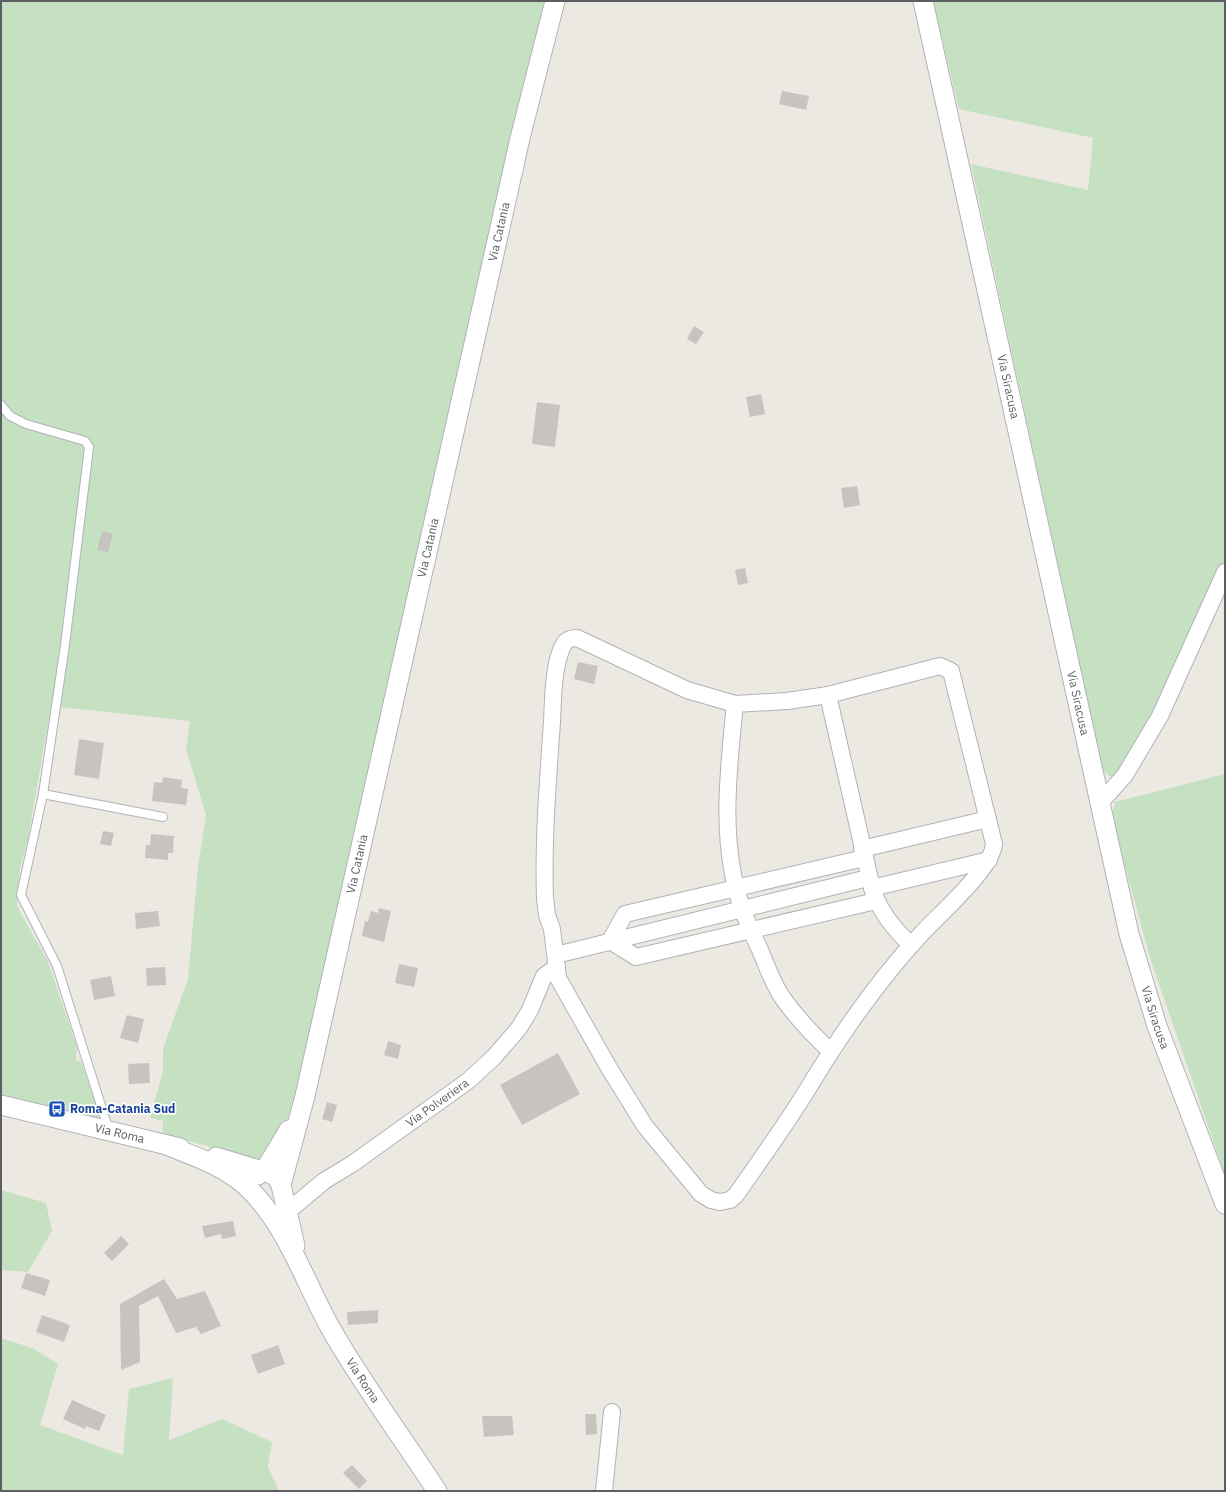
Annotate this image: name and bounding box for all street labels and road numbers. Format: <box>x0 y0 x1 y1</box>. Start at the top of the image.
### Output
street label: Via Catania <box>485 200 513 263</box>
street label: Via Siracusa <box>994 353 1023 421</box>
street label: Via Catania <box>414 516 442 579</box>
street label: Via Siracusa <box>1064 669 1093 737</box>
street label: Via Catania <box>343 832 371 895</box>
street label: Via Siracusa <box>1138 984 1173 1052</box>
street label: Via Polveriera <box>403 1075 472 1130</box>
street label: Via Roma <box>93 1120 147 1146</box>
street label: Via Roma <box>343 1355 384 1406</box>

